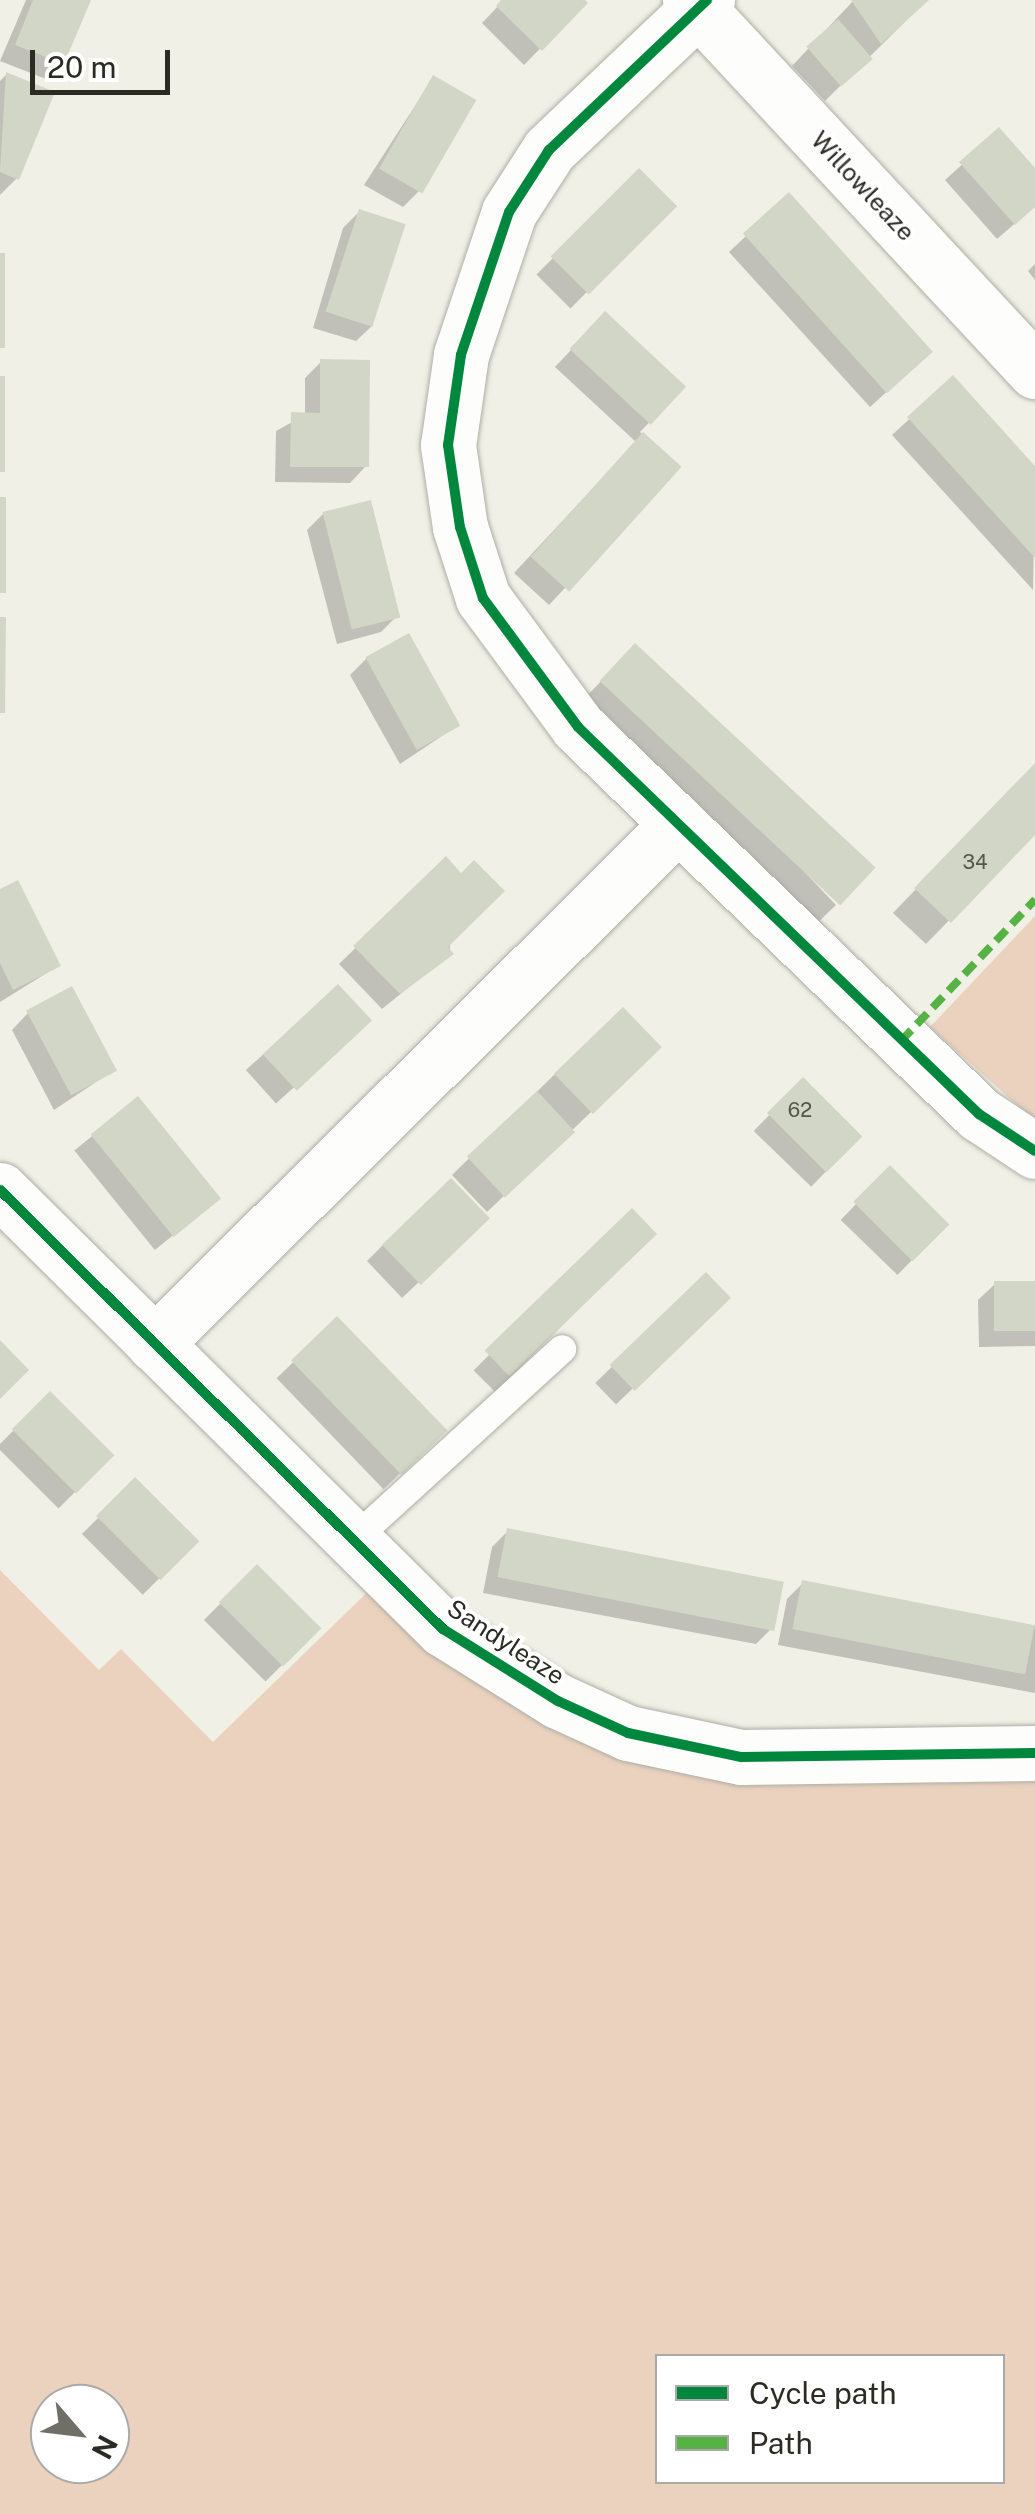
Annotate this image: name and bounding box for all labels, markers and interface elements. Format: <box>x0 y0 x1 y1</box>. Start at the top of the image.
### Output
scale bar <box>35 30 175 92</box>
text: 20 m <box>47 49 116 85</box>
street label: Willowleaze <box>805 125 921 247</box>
house number: 34 <box>962 850 988 874</box>
house number: 62 <box>788 1098 812 1122</box>
street label: Sandyleaze <box>442 1593 570 1691</box>
legend <box>655 2354 1005 2484</box>
text: Cycle path <box>749 2375 897 2411</box>
north arrow <box>30 2384 130 2484</box>
text: Path <box>749 2425 813 2461</box>
text: N <box>85 2430 125 2465</box>

